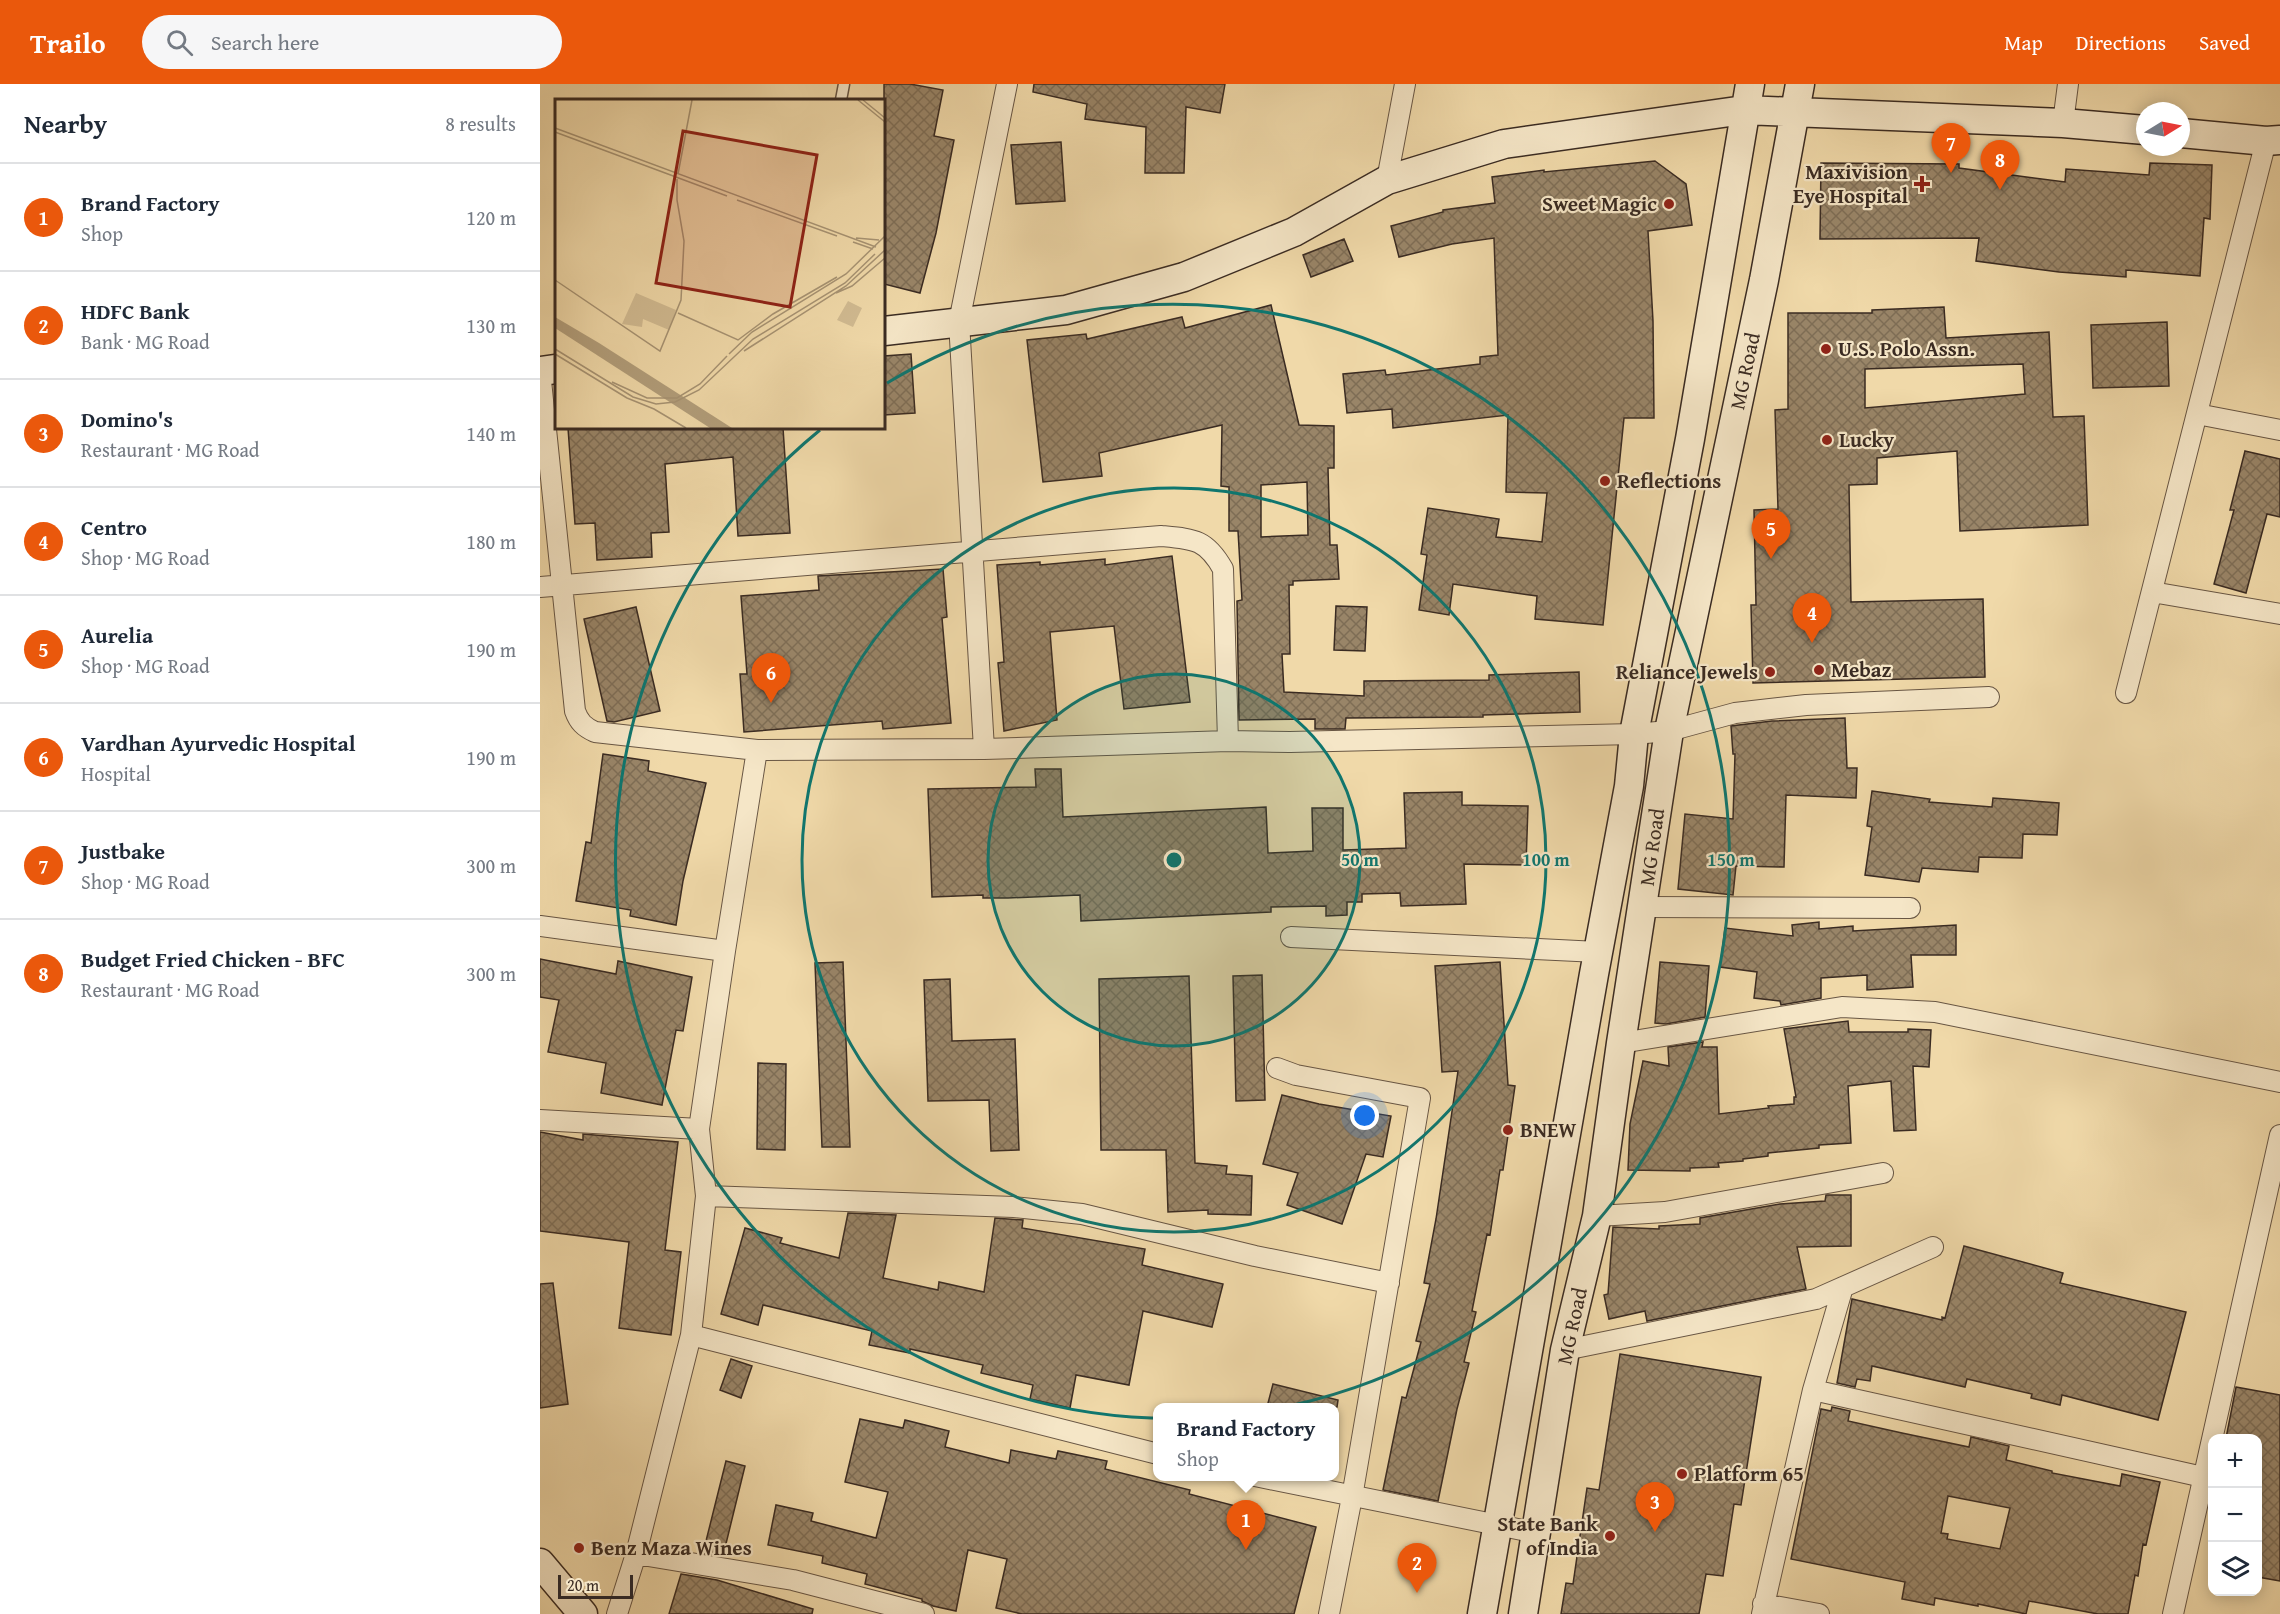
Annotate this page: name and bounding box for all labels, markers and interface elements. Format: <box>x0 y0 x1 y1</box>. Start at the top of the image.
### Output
search box <box>142 15 562 69</box>
text: Trailo <box>30 22 106 63</box>
icon: search <box>163 26 196 59</box>
text: Search here <box>211 26 319 58</box>
text: Map <box>2004 27 2043 58</box>
text: Directions <box>2076 27 2166 58</box>
text: Saved <box>2199 27 2250 58</box>
inset map <box>555 99 885 429</box>
north arrow <box>2136 102 2190 156</box>
text: Nearby <box>24 104 107 143</box>
text: 8 results <box>445 109 516 138</box>
pin: 7 <box>1932 124 1970 173</box>
pin: 8 <box>1980 141 2020 190</box>
place label: Maxivision Eye Hospital <box>1793 156 1909 211</box>
marker: Maxivision Eye Hospital <box>1913 175 1931 193</box>
text: Brand Factory <box>81 187 220 219</box>
place label: Sweet Magic <box>1542 188 1657 219</box>
marker: Sweet Magic <box>1662 197 1676 211</box>
text: 1 <box>38 203 49 232</box>
text: 120 m <box>466 203 516 232</box>
text: Shop <box>81 219 123 248</box>
text: HDFC Bank <box>81 295 190 327</box>
text: 2 <box>38 311 49 340</box>
text: 130 m <box>466 311 516 340</box>
text: Bank · MG Road <box>81 327 210 356</box>
street label: MG Road <box>1721 329 1768 412</box>
place label: U.S. Polo Assn. <box>1838 333 1975 364</box>
marker: U.S. Polo Assn. <box>1819 342 1833 356</box>
text: Domino's <box>81 403 173 435</box>
text: 3 <box>38 419 49 448</box>
text: 140 m <box>466 419 516 448</box>
place label: Lucky <box>1839 424 1894 455</box>
marker: Lucky <box>1820 433 1834 447</box>
text: Restaurant · MG Road <box>81 435 260 464</box>
place label: Reflections <box>1617 465 1721 496</box>
marker: Reflections <box>1598 474 1612 488</box>
pin: 5 <box>1752 510 1790 559</box>
text: Centro <box>81 511 147 543</box>
text: 4 <box>38 527 49 556</box>
text: 180 m <box>466 527 516 556</box>
text: Shop · MG Road <box>81 543 210 572</box>
pin: 4 <box>1792 594 1832 643</box>
text: Aurelia <box>81 619 153 651</box>
text: 5 <box>38 635 49 664</box>
text: 190 m <box>466 635 516 664</box>
text: Shop · MG Road <box>81 651 210 680</box>
pin: 6 <box>752 654 790 703</box>
place label: Mebaz <box>1831 654 1892 685</box>
place label: Reliance Jewels <box>1616 656 1758 687</box>
marker: Mebaz <box>1812 663 1826 677</box>
marker: Reliance Jewels <box>1763 665 1777 679</box>
text: Vardhan Ayurvedic Hospital <box>81 727 356 759</box>
text: 6 <box>38 743 49 772</box>
text: 190 m <box>466 743 516 772</box>
text: Hospital <box>81 759 151 788</box>
street label: MG Road <box>1631 805 1672 888</box>
text: Justbake <box>81 835 165 867</box>
text: 50 m <box>1341 846 1380 873</box>
text: 100 m <box>1522 846 1570 873</box>
text: 150 m <box>1707 846 1755 873</box>
centre of rings <box>1164 850 1184 870</box>
text: 7 <box>38 851 49 880</box>
text: 300 m <box>466 851 516 880</box>
text: Shop · MG Road <box>81 867 210 896</box>
text: Budget Fried Chicken - BFC <box>81 943 345 975</box>
text: 8 <box>38 959 49 988</box>
text: 300 m <box>466 959 516 988</box>
text: Restaurant · MG Road <box>81 975 260 1004</box>
your location <box>1350 1101 1379 1130</box>
place label: BNEW <box>1520 1114 1576 1145</box>
marker: BNEW <box>1501 1123 1515 1137</box>
street label: MG Road <box>1548 1284 1595 1367</box>
popup <box>1153 1403 1339 1481</box>
text: Brand Factory <box>1177 1412 1315 1444</box>
map controls <box>2208 1434 2262 1596</box>
button: + <box>2208 1434 2262 1488</box>
text: Shop <box>1177 1444 1219 1473</box>
place label: Platform 65 <box>1694 1458 1804 1489</box>
marker: Platform 65 <box>1675 1467 1689 1481</box>
pin: 3 <box>1636 1482 1674 1532</box>
button: − <box>2208 1488 2262 1542</box>
pin: 1 <box>1226 1500 1266 1550</box>
place label: State Bank of India <box>1497 1508 1599 1563</box>
marker: State Bank of India <box>1603 1529 1617 1543</box>
place label: Benz Maza Wines <box>591 1532 752 1563</box>
marker: Benz Maza Wines <box>572 1541 586 1555</box>
button: layers <box>2208 1542 2262 1596</box>
pin: 2 <box>1398 1544 1436 1593</box>
scale bar <box>558 1572 633 1600</box>
text: 20 m <box>567 1573 599 1597</box>

